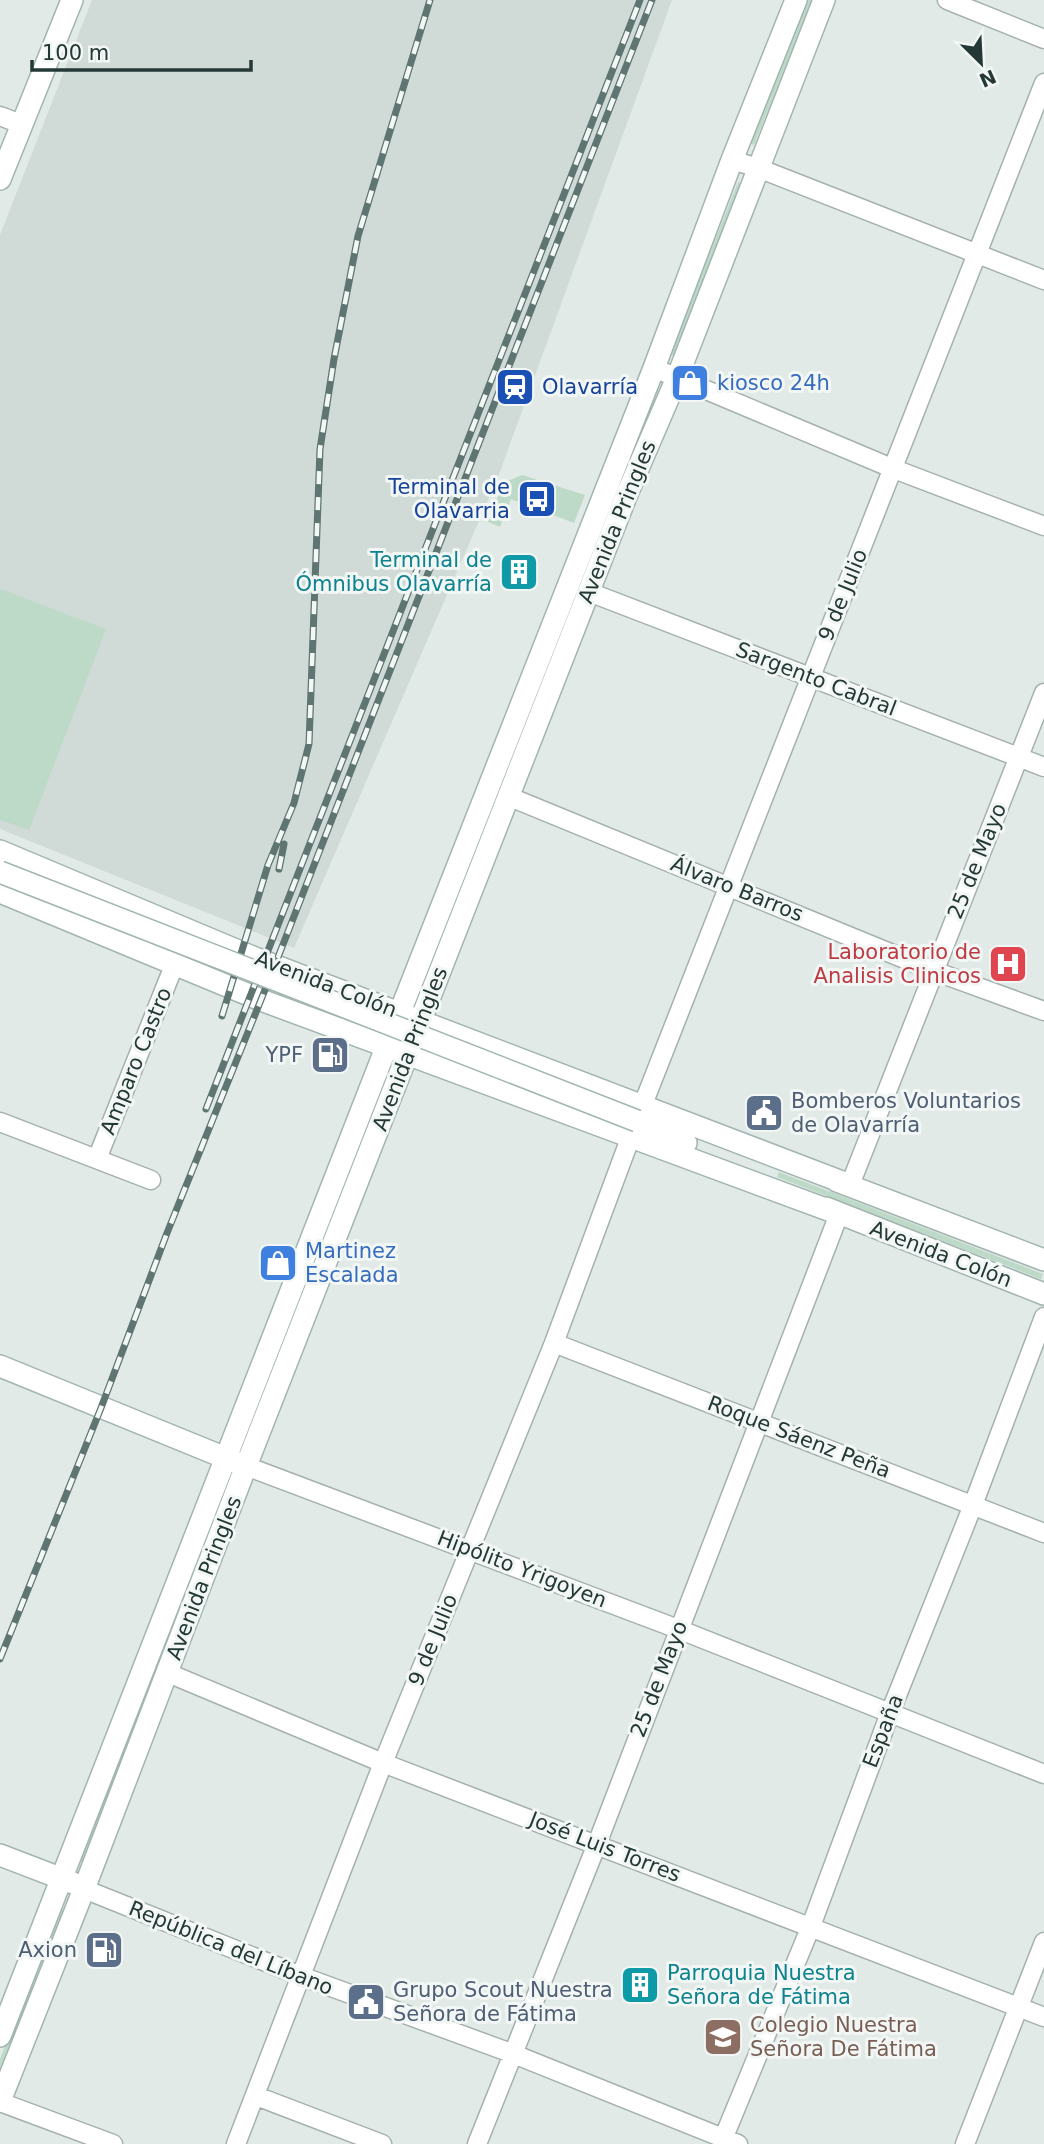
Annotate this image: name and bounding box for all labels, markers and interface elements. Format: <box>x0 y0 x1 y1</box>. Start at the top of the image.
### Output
scale bar <box>32 28 250 72</box>
north arrow <box>946 28 1016 98</box>
text: 100 m <box>42 41 109 65</box>
text: N <box>976 65 1000 92</box>
shop icon: kiosco 24h <box>669 362 711 404</box>
station icon: Olavarría <box>494 366 536 408</box>
place label: kiosco 24h <box>717 371 830 395</box>
place label: Olavarría <box>542 375 638 399</box>
street label: Avenida Pringles <box>573 437 661 607</box>
place label: Terminal de Olavarria <box>387 475 510 523</box>
bus stop icon: Terminal de Olavarria <box>516 478 558 520</box>
street label: 9 de Julio <box>814 546 872 644</box>
place label: Terminal de Ómnibus Olavarría <box>295 548 492 596</box>
building icon: Terminal de Ómnibus Olavarría <box>498 551 540 593</box>
street label: Sargento Cabral <box>732 637 900 721</box>
street label: 25 de Mayo <box>943 800 1011 922</box>
street label: Álvaro Barros <box>667 851 807 926</box>
place label: Laboratorio de Analisis Clinicos <box>814 940 981 988</box>
hospital icon: Laboratorio de Analisis Clinicos <box>987 943 1029 985</box>
street label: Avenida Colón <box>252 946 400 1022</box>
street label: Avenida Pringles <box>368 964 452 1134</box>
street label: Amparo Castro <box>96 984 176 1138</box>
fuel station icon: YPF <box>309 1034 351 1076</box>
place label: YPF <box>264 1043 303 1067</box>
place label: Bomberos Voluntarios de Olavarría <box>791 1089 1021 1137</box>
public building icon: Bomberos Voluntarios de Olavarría <box>743 1092 785 1134</box>
street label: Avenida Colón <box>867 1216 1015 1292</box>
place label: Martinez Escalada <box>305 1239 399 1287</box>
shop icon: Martinez Escalada <box>257 1242 299 1284</box>
street label: Roque Sáenz Peña <box>704 1391 894 1483</box>
street label: Avenida Pringles <box>162 1493 246 1663</box>
street label: Hipólito Yrigoyen <box>434 1526 610 1612</box>
street label: 9 de Julio <box>404 1591 462 1689</box>
street label: 25 de Mayo <box>626 1617 692 1741</box>
street label: España <box>858 1691 908 1771</box>
street label: José Luis Torres <box>524 1806 684 1887</box>
street label: República del Líbano <box>125 1896 337 2000</box>
fuel station icon: Axion <box>83 1929 125 1971</box>
place label: Axion <box>18 1938 77 1962</box>
place label: Parroquia Nuestra Señora de Fátima <box>667 1961 856 2009</box>
building icon: Parroquia Nuestra Señora de Fátima <box>619 1964 661 2006</box>
place label: Grupo Scout Nuestra Señora de Fátima <box>393 1978 613 2026</box>
public building icon: Grupo Scout Nuestra Señora de Fátima <box>345 1981 387 2023</box>
place label: Colegio Nuestra Señora De Fátima <box>750 2013 937 2061</box>
school or university icon: Colegio Nuestra Señora De Fátima <box>702 2016 744 2058</box>

